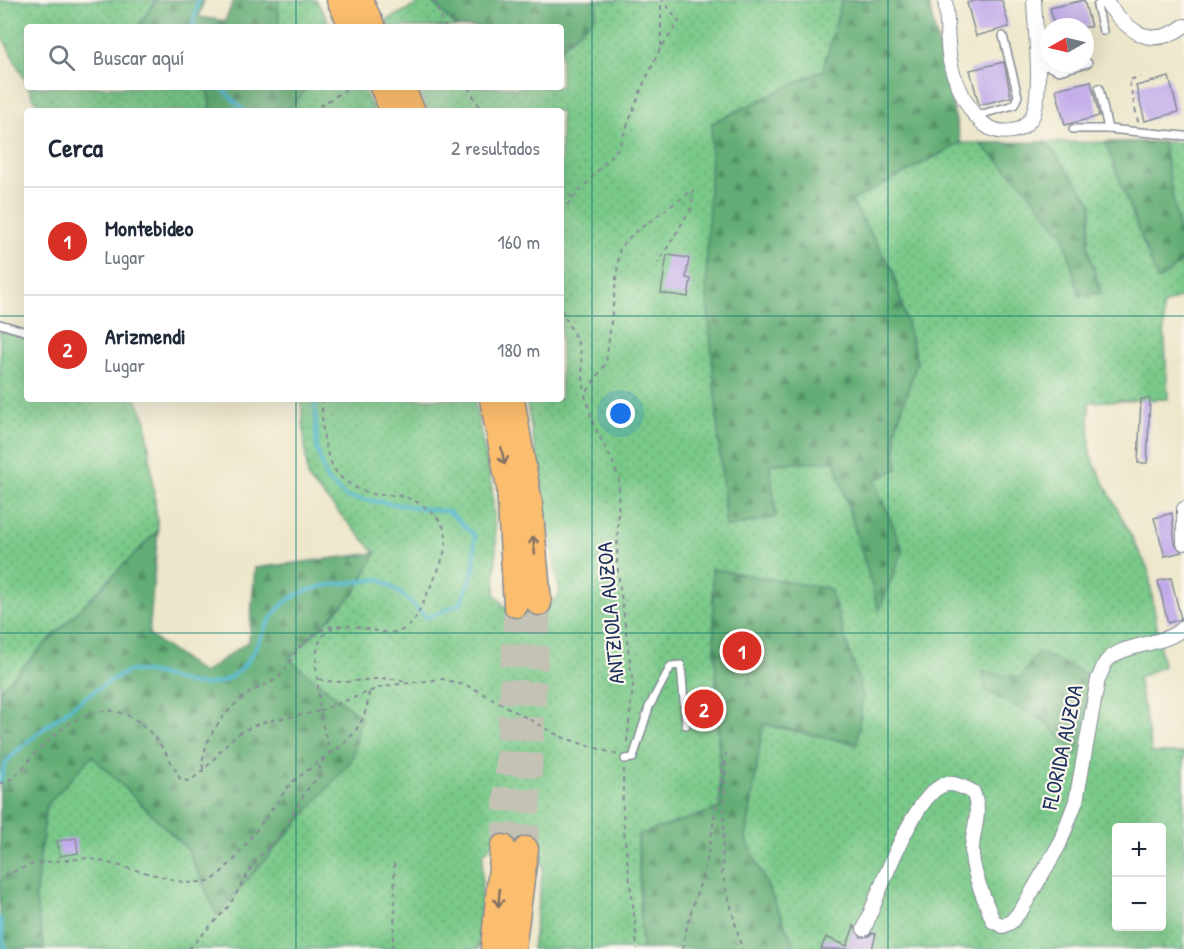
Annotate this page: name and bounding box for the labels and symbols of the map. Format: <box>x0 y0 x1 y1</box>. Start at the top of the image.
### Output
north arrow <box>1040 18 1094 72</box>
your location <box>606 399 635 428</box>
one-way arrow <box>498 446 509 466</box>
one-way arrow <box>528 535 539 555</box>
street label: ANTZIOLA AUZOA <box>589 541 631 685</box>
pin: 1 <box>722 628 762 674</box>
street label: FLORIDA AUZOA <box>1034 681 1090 813</box>
pin: 2 <box>684 686 724 732</box>
one-way arrow <box>493 888 504 908</box>

